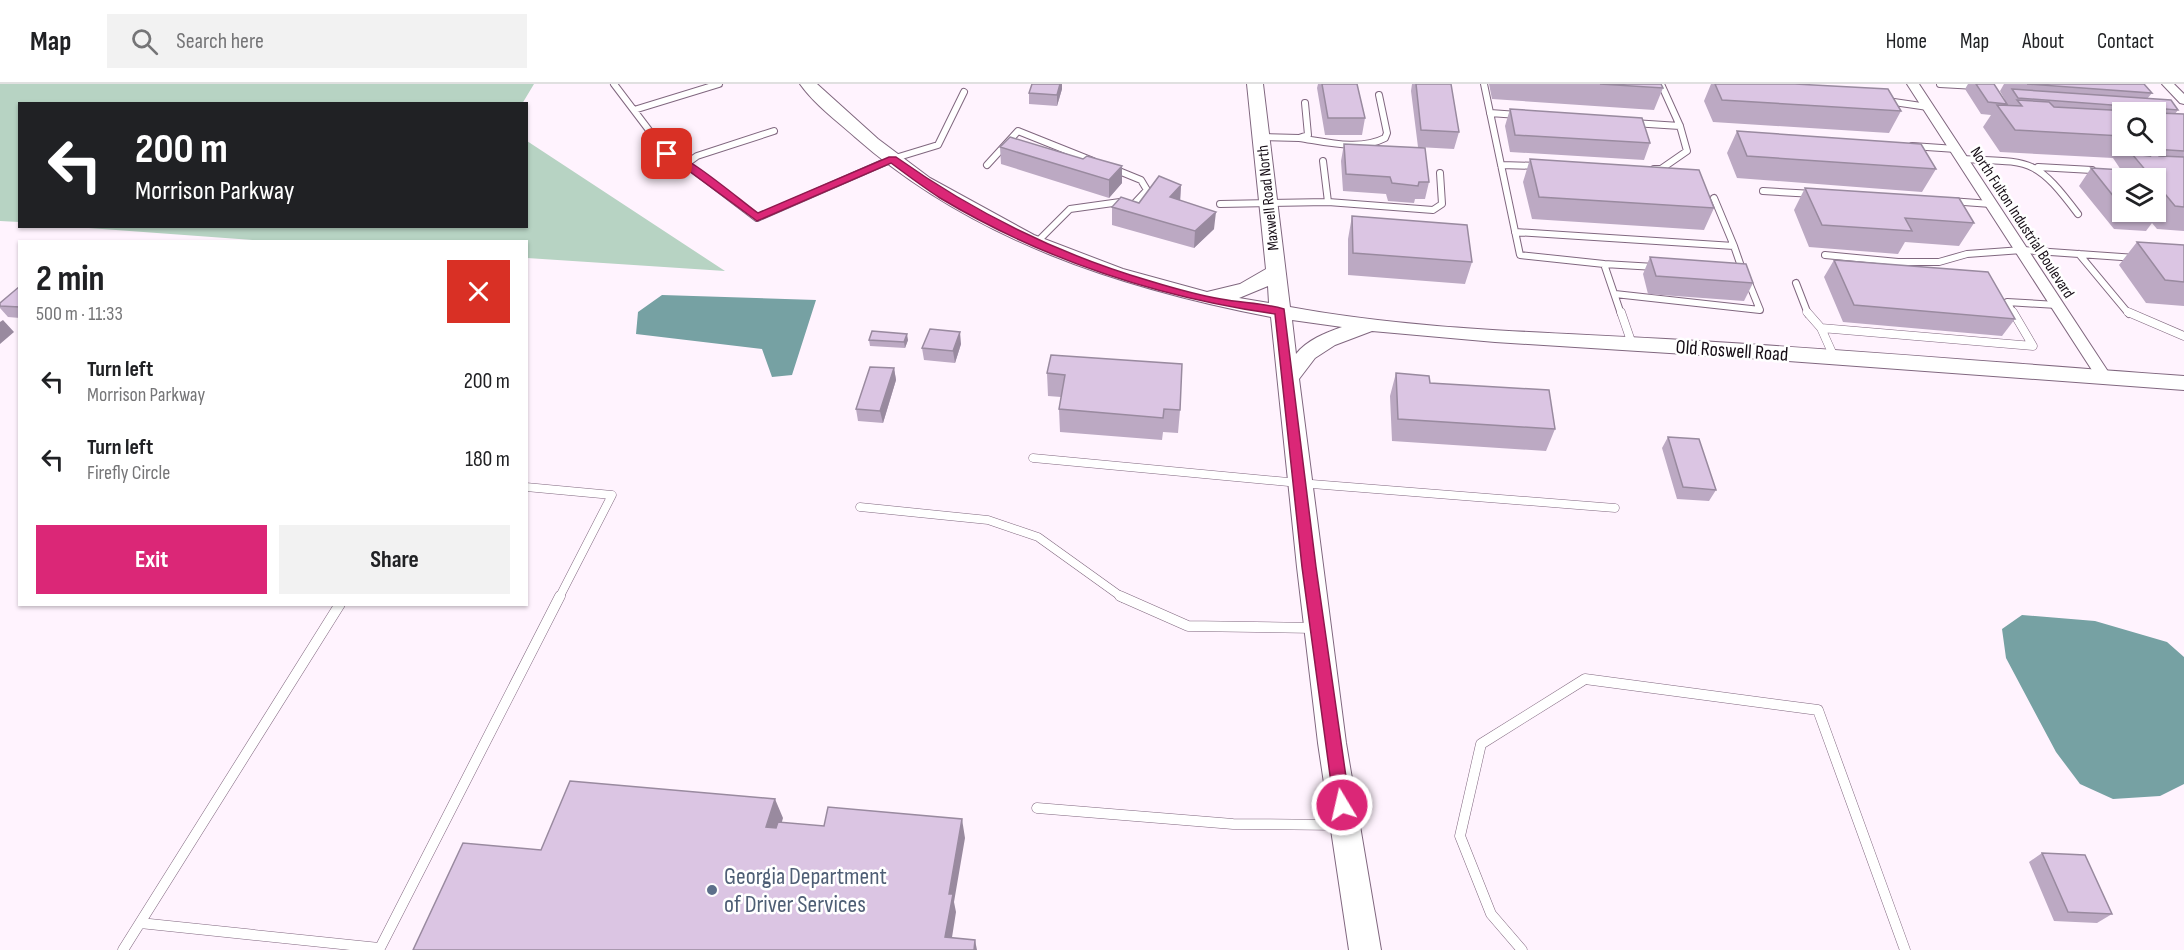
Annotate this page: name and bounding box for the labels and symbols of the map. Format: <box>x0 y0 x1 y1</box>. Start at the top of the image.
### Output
pin <box>641 128 692 179</box>
street label: Maxwell Road North <box>1254 144 1283 252</box>
street label: North Fulton Industrial Boulevard <box>1966 144 2078 302</box>
street label: Old Roswell Road <box>1675 335 1789 367</box>
position arrow <box>1310 773 1374 837</box>
place label: Georgia Department of Driver Services <box>724 862 887 919</box>
marker: Georgia Department of Driver Services <box>705 883 719 897</box>

